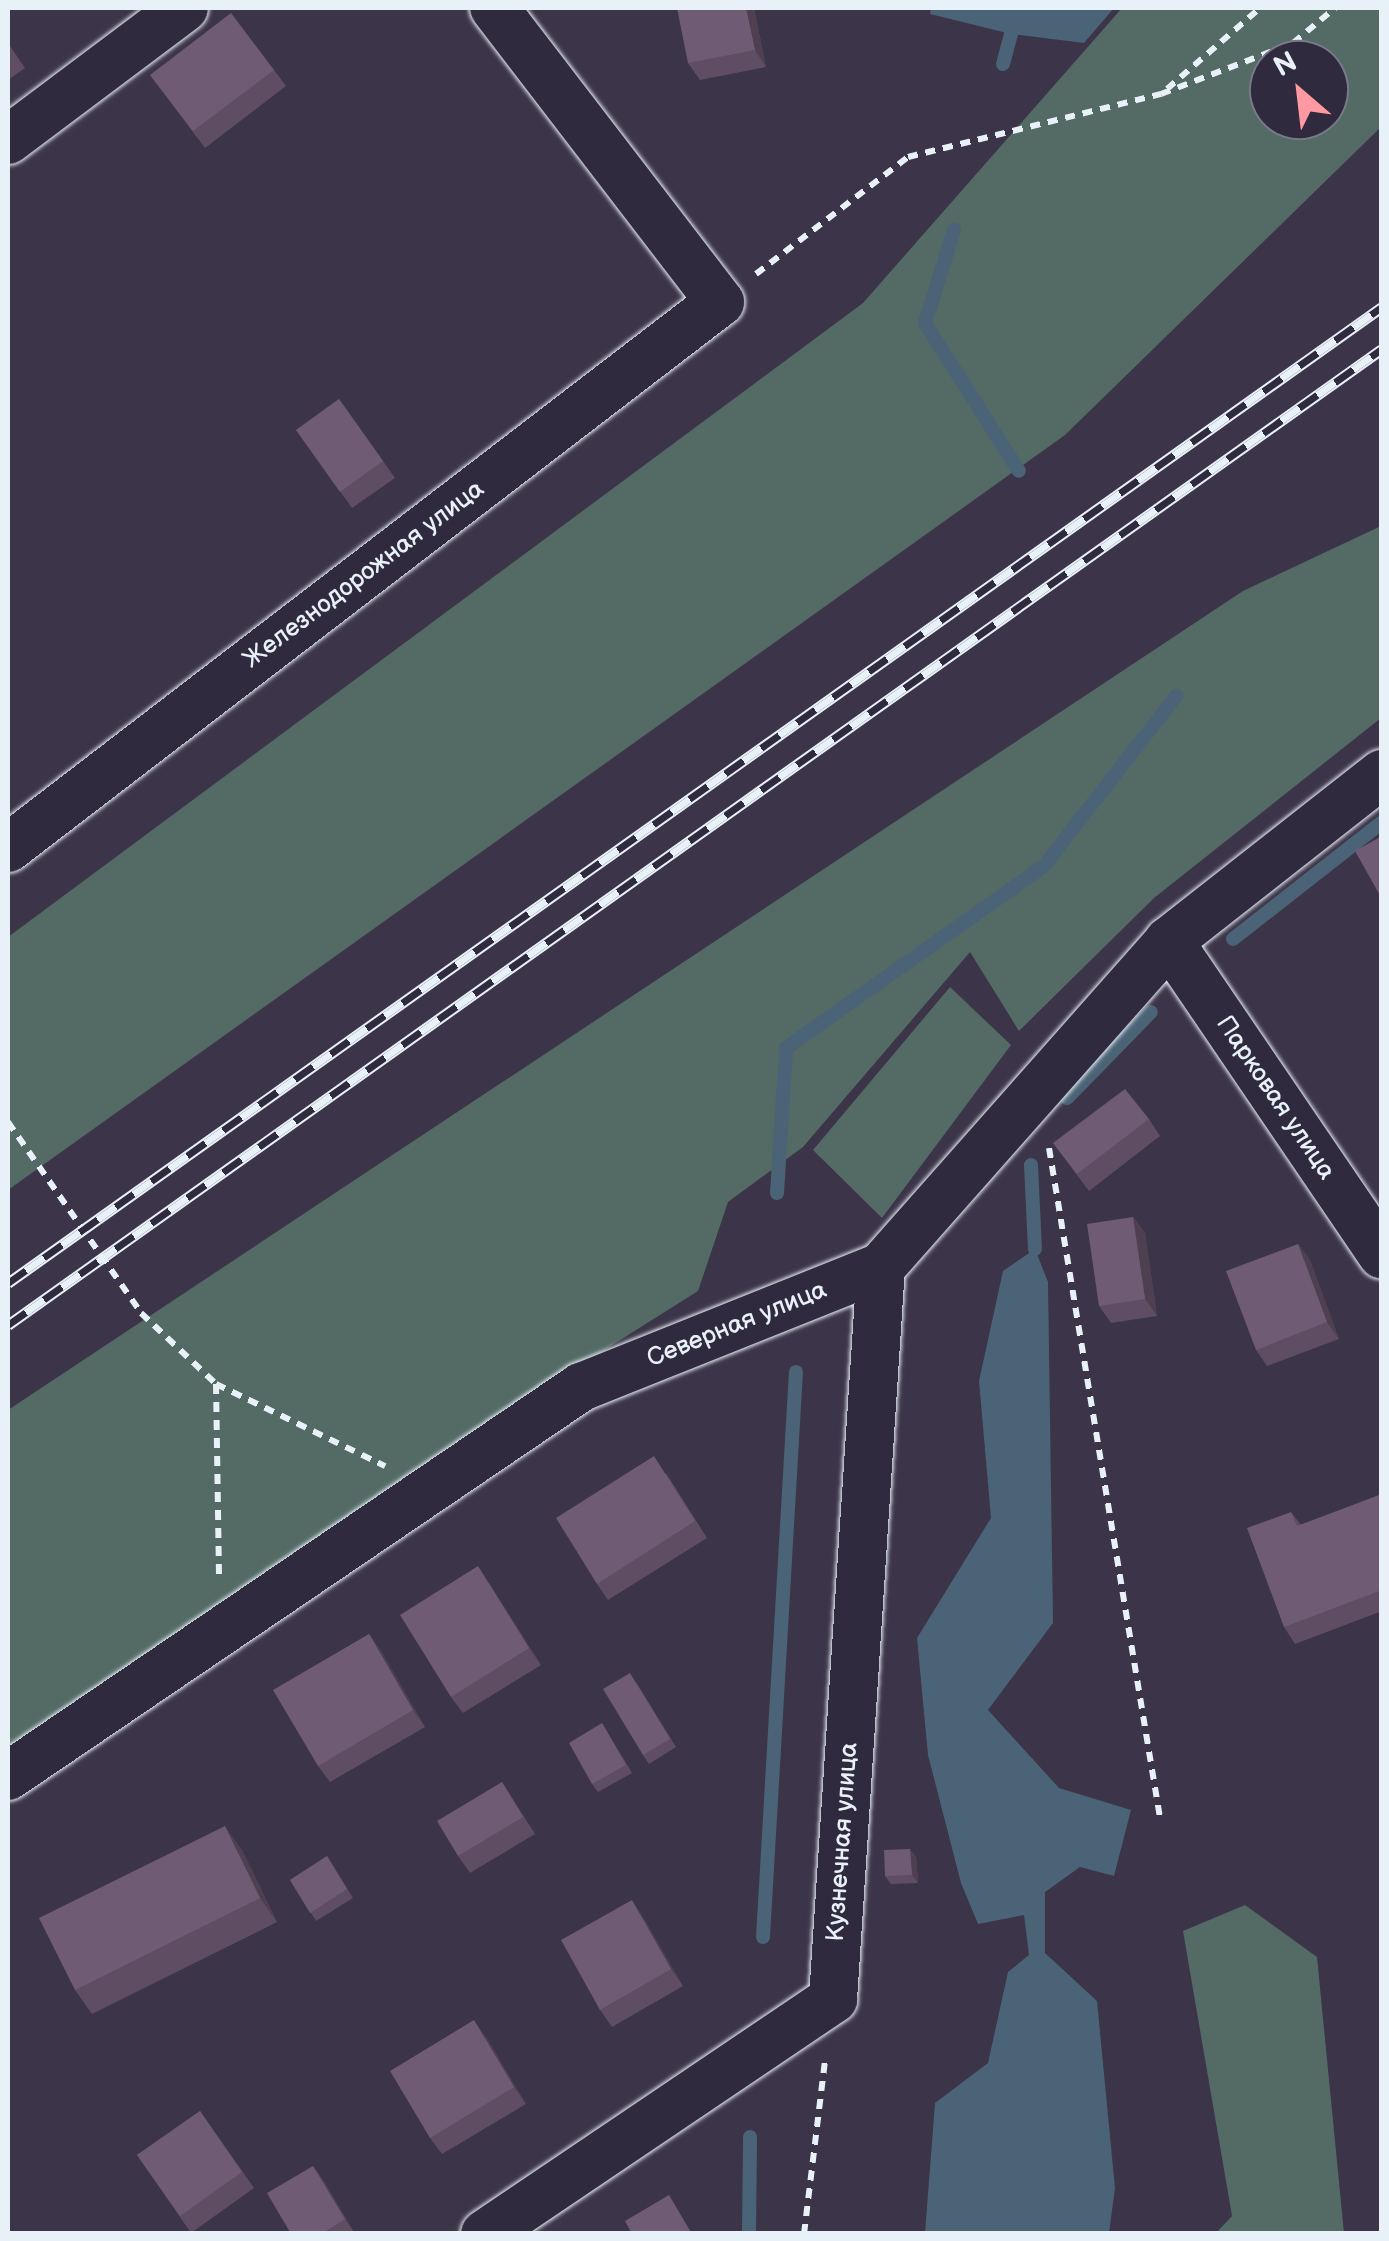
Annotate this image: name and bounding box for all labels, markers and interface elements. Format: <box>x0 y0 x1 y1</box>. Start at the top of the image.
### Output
north arrow <box>1249 40 1349 140</box>
text: N <box>1269 45 1303 84</box>
street label: Железнодорожная улица <box>238 475 490 675</box>
street label: Парковая улица <box>1209 1010 1341 1186</box>
street label: Северная улица <box>643 1275 831 1375</box>
street label: Кузнечная улица <box>821 1741 865 1943</box>

